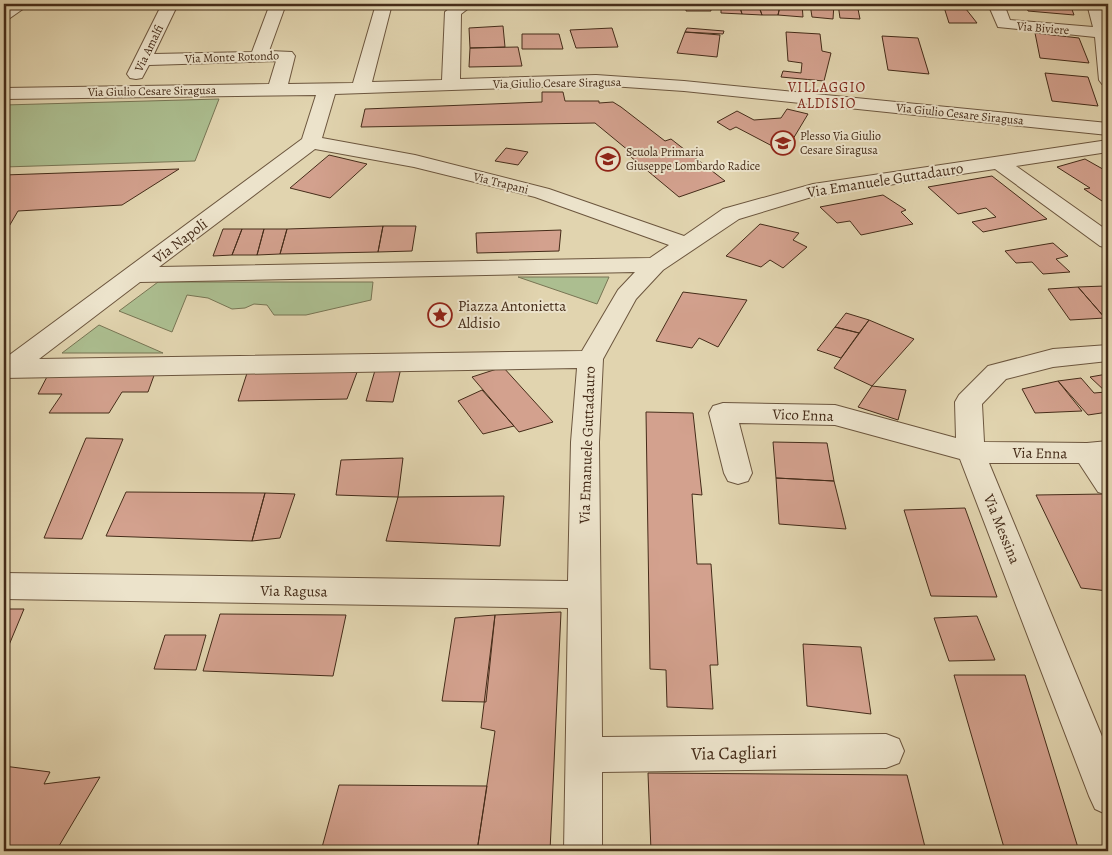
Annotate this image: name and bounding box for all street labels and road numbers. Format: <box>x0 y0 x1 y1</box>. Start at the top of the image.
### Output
street label: Via Biviere <box>1015 18 1070 38</box>
street label: Via Amalfi <box>130 22 167 75</box>
street label: Via Monte Rotondo <box>184 47 279 67</box>
street label: Via Giulio Cesare Siragusa <box>492 74 622 92</box>
street label: Via Giulio Cesare Siragusa <box>87 82 217 100</box>
street label: Via Giulio Cesare Siragusa <box>894 99 1025 129</box>
street label: Via Emanuele Guttadauro <box>804 158 965 202</box>
street label: Via Trapani <box>471 168 530 198</box>
street label: Via Napoli <box>148 214 211 269</box>
street label: Via Emanuele Guttadauro <box>574 366 600 525</box>
street label: Vico Enna <box>771 404 834 426</box>
street label: Via Enna <box>1012 443 1067 463</box>
street label: Via Messina <box>979 490 1025 567</box>
street label: Via Ragusa <box>259 580 328 602</box>
street label: Via Cagliari <box>690 740 777 766</box>

